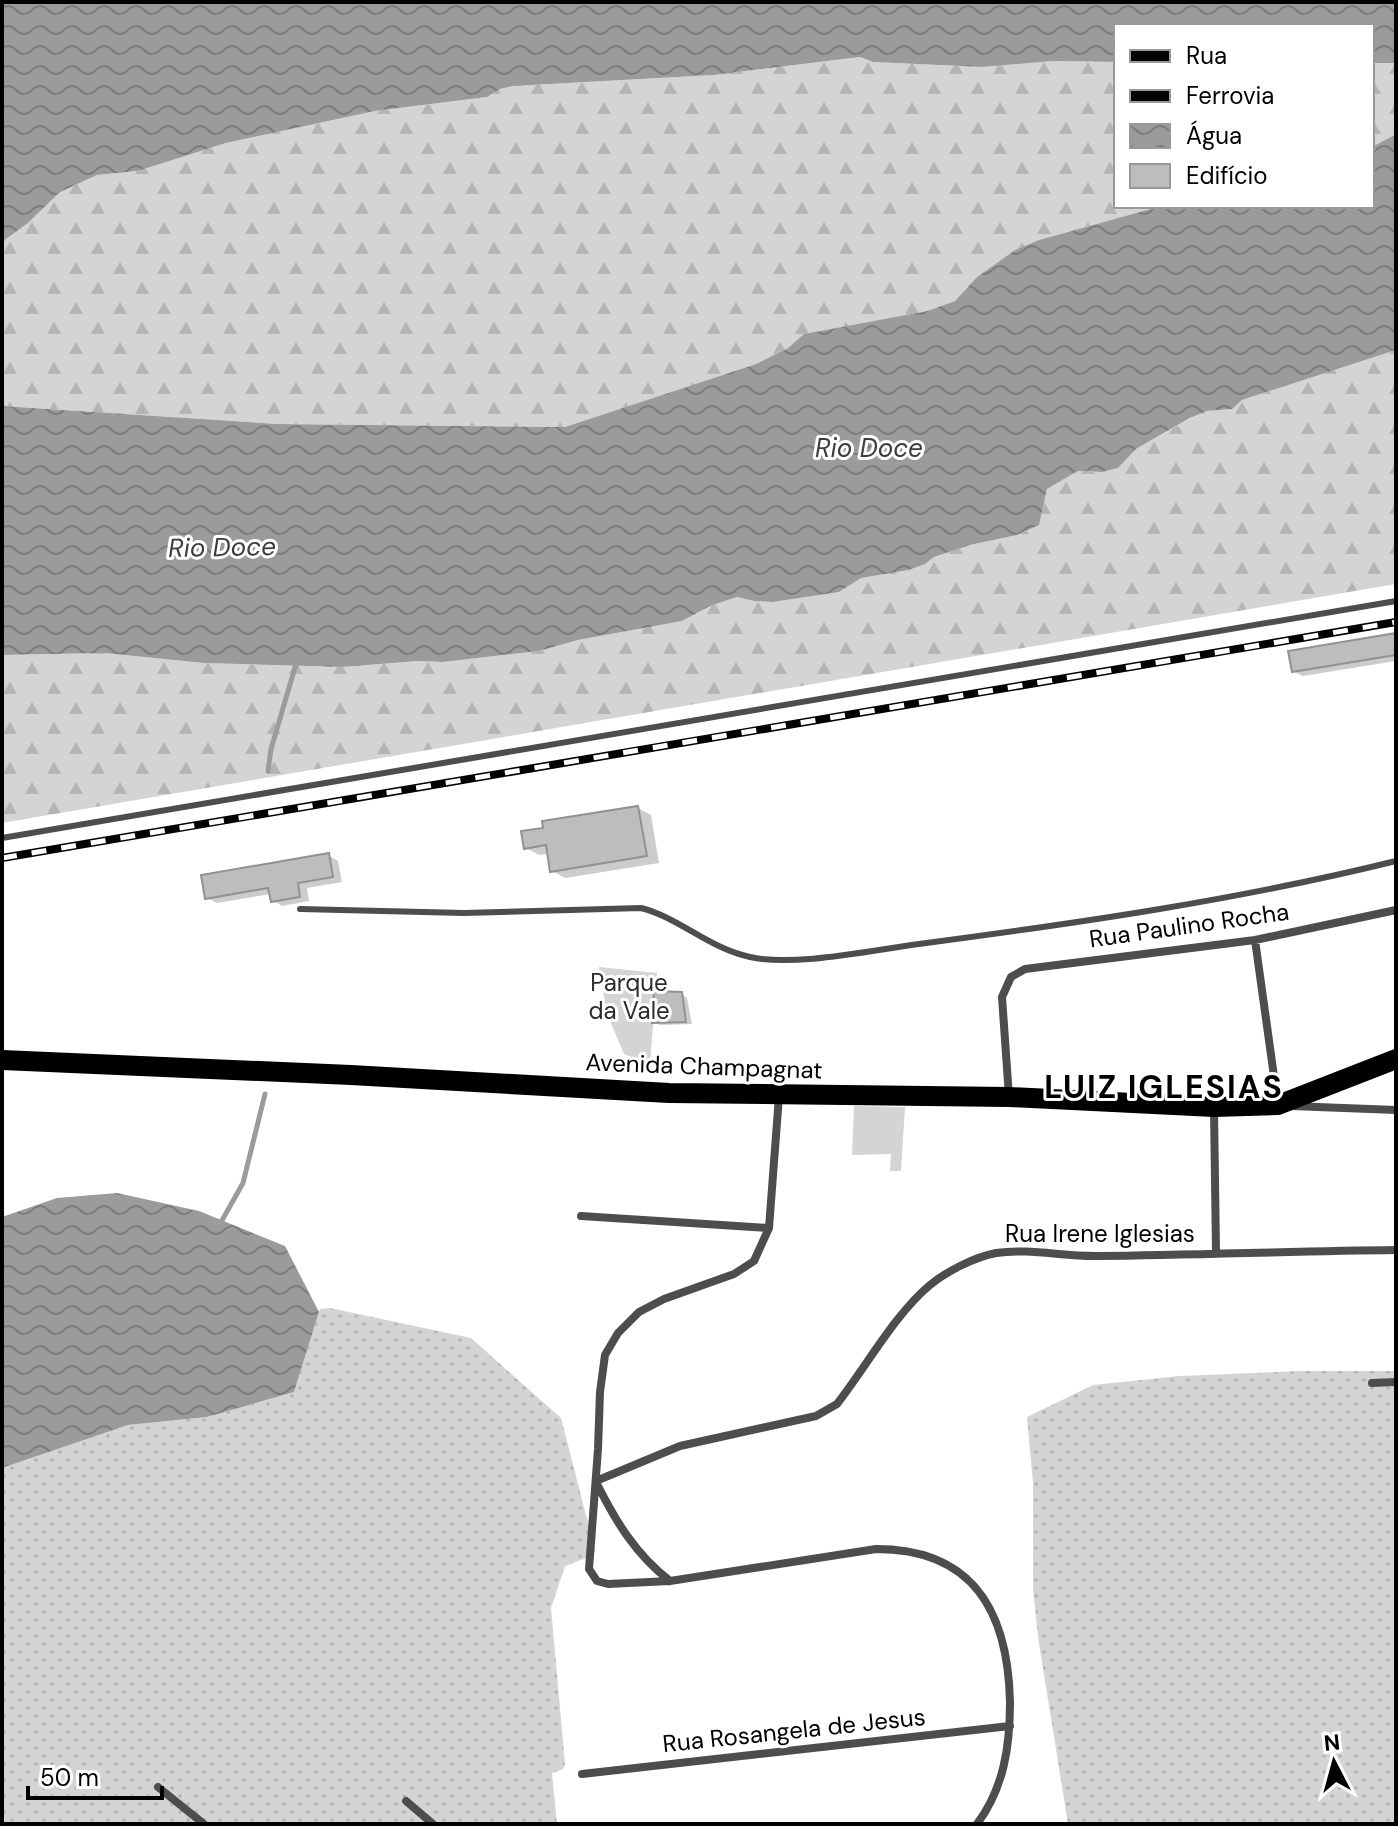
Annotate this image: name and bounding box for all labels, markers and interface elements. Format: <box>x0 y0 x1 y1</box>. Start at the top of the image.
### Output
legend <box>1114 24 1374 208</box>
text: Rua <box>1186 40 1227 71</box>
text: Ferrovia <box>1186 80 1274 111</box>
text: Água <box>1186 120 1242 151</box>
text: Edifício <box>1186 160 1268 191</box>
water label: Rio Doce <box>815 431 923 465</box>
water label: Rio Doce <box>168 529 276 565</box>
street label: Rua Paulino Rocha <box>1087 896 1291 954</box>
park label: Parque da Vale <box>588 967 670 1026</box>
street label: Avenida Champagnat <box>585 1046 823 1086</box>
district label: LUIZ IGLESIAS <box>1044 1066 1284 1108</box>
street label: Rua Irene Iglesias <box>1005 1218 1195 1249</box>
street label: Rua Rosangela de Jesus <box>661 1701 927 1759</box>
north arrow <box>1294 1722 1374 1802</box>
text: N <box>1322 1727 1341 1758</box>
scale bar <box>28 1750 162 1800</box>
text: 50 m <box>40 1762 99 1793</box>

